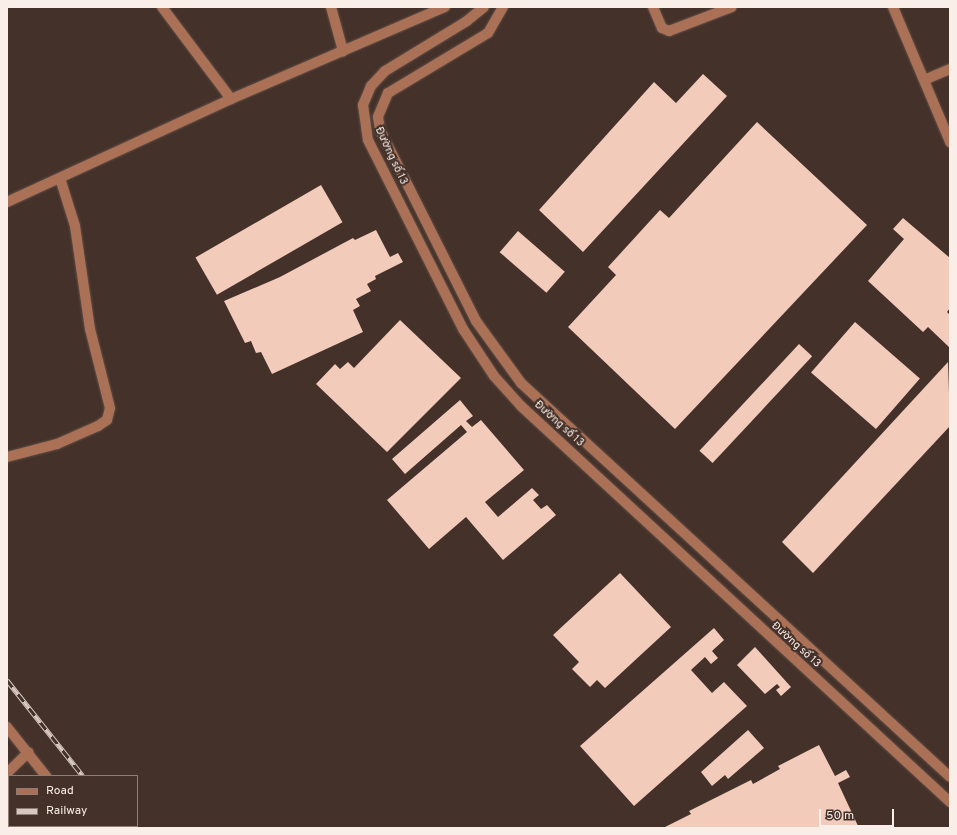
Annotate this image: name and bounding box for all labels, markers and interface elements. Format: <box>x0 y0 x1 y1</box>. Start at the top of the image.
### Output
street label: Đường số 13 <box>372 125 410 187</box>
street label: Đường số 13 <box>532 398 586 450</box>
street label: Đường số 13 <box>769 619 823 671</box>
legend <box>8 775 138 827</box>
text: Road <box>46 783 74 799</box>
scale bar <box>821 801 896 827</box>
text: Railway <box>46 803 87 819</box>
text: 50 m <box>826 808 854 824</box>

